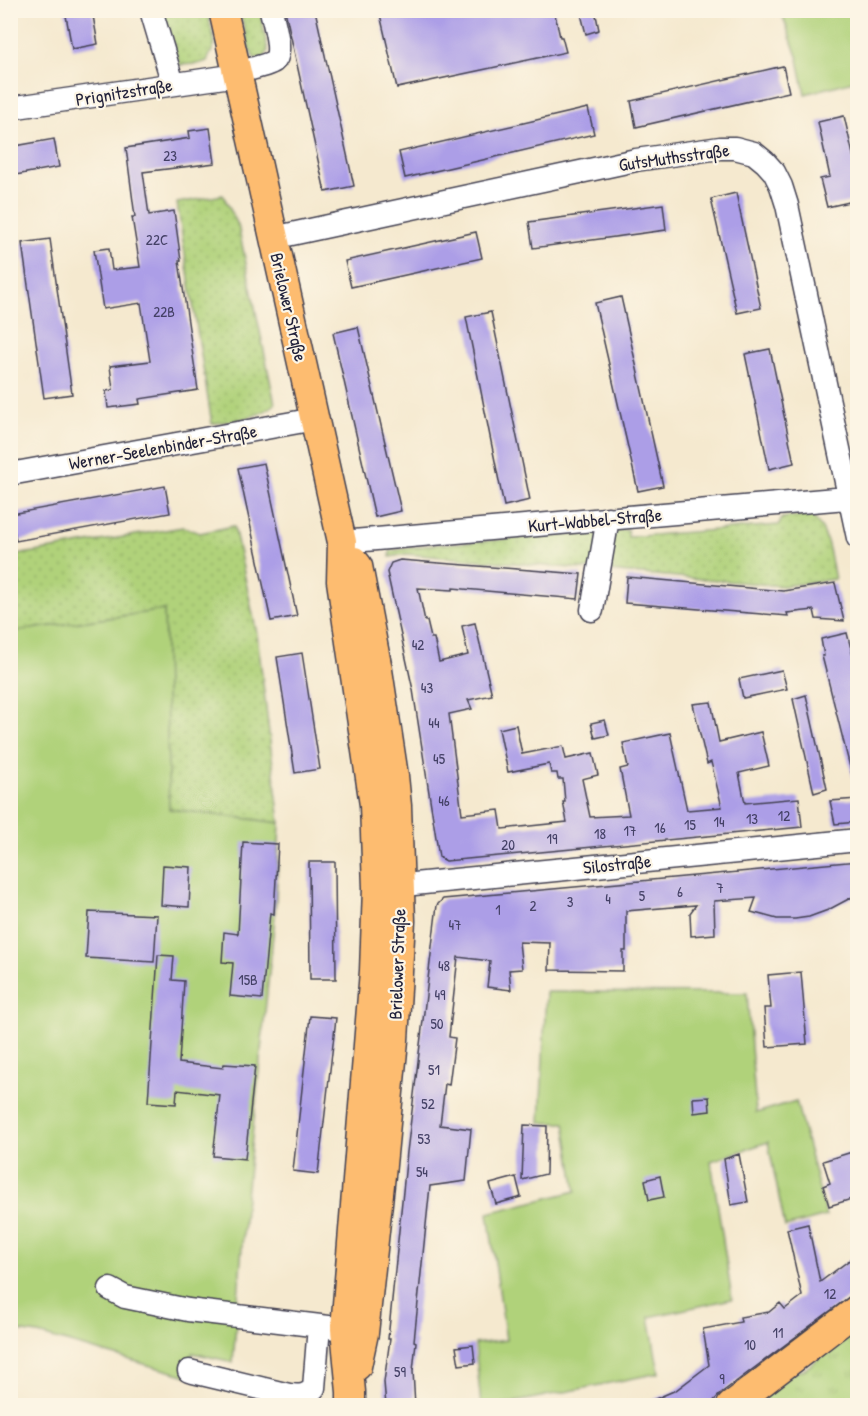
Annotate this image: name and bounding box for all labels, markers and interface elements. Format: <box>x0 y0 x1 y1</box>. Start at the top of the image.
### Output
street label: Prignitzstraße <box>74 72 174 112</box>
street label: GutsMuthsstraße <box>617 137 731 177</box>
house number: 23 <box>163 145 177 166</box>
house number: 22C <box>146 229 168 250</box>
street label: Brielower Straße <box>264 250 314 364</box>
house number: 22B <box>153 301 175 322</box>
street label: Werner-Seelenbinder-Straße <box>67 418 259 476</box>
street label: Kurt-Wabbel-Straße <box>527 502 663 538</box>
house number: 42 <box>412 634 424 655</box>
house number: 43 <box>421 677 433 698</box>
house number: 44 <box>428 712 440 733</box>
house number: 45 <box>433 748 446 769</box>
house number: 46 <box>438 790 450 811</box>
house number: 12 <box>778 805 790 826</box>
house number: 13 <box>746 808 758 829</box>
house number: 14 <box>713 811 725 832</box>
house number: 15 <box>684 814 697 835</box>
house number: 16 <box>654 817 666 838</box>
house number: 17 <box>624 820 636 841</box>
house number: 18 <box>594 823 606 844</box>
house number: 19 <box>547 828 558 849</box>
house number: 20 <box>501 834 515 855</box>
street label: Silostraße <box>582 848 652 880</box>
house number: 7 <box>716 877 724 898</box>
house number: 6 <box>677 881 683 902</box>
house number: 5 <box>639 885 646 906</box>
house number: 4 <box>605 888 611 909</box>
house number: 3 <box>567 891 574 912</box>
house number: 2 <box>529 895 537 916</box>
house number: 1 <box>495 899 501 920</box>
street label: Brielower Straße <box>383 908 411 1020</box>
house number: 47 <box>448 914 462 935</box>
house number: 48 <box>438 955 450 976</box>
house number: 15B <box>238 969 258 990</box>
house number: 49 <box>434 984 446 1005</box>
house number: 50 <box>430 1013 444 1034</box>
house number: 51 <box>428 1059 440 1080</box>
house number: 52 <box>421 1093 435 1114</box>
house number: 53 <box>417 1128 431 1149</box>
house number: 54 <box>416 1161 428 1182</box>
house number: 12 <box>824 1283 836 1304</box>
house number: 11 <box>773 1322 783 1343</box>
house number: 10 <box>744 1334 756 1355</box>
house number: 59 <box>394 1361 406 1382</box>
house number: 9 <box>719 1368 725 1389</box>

